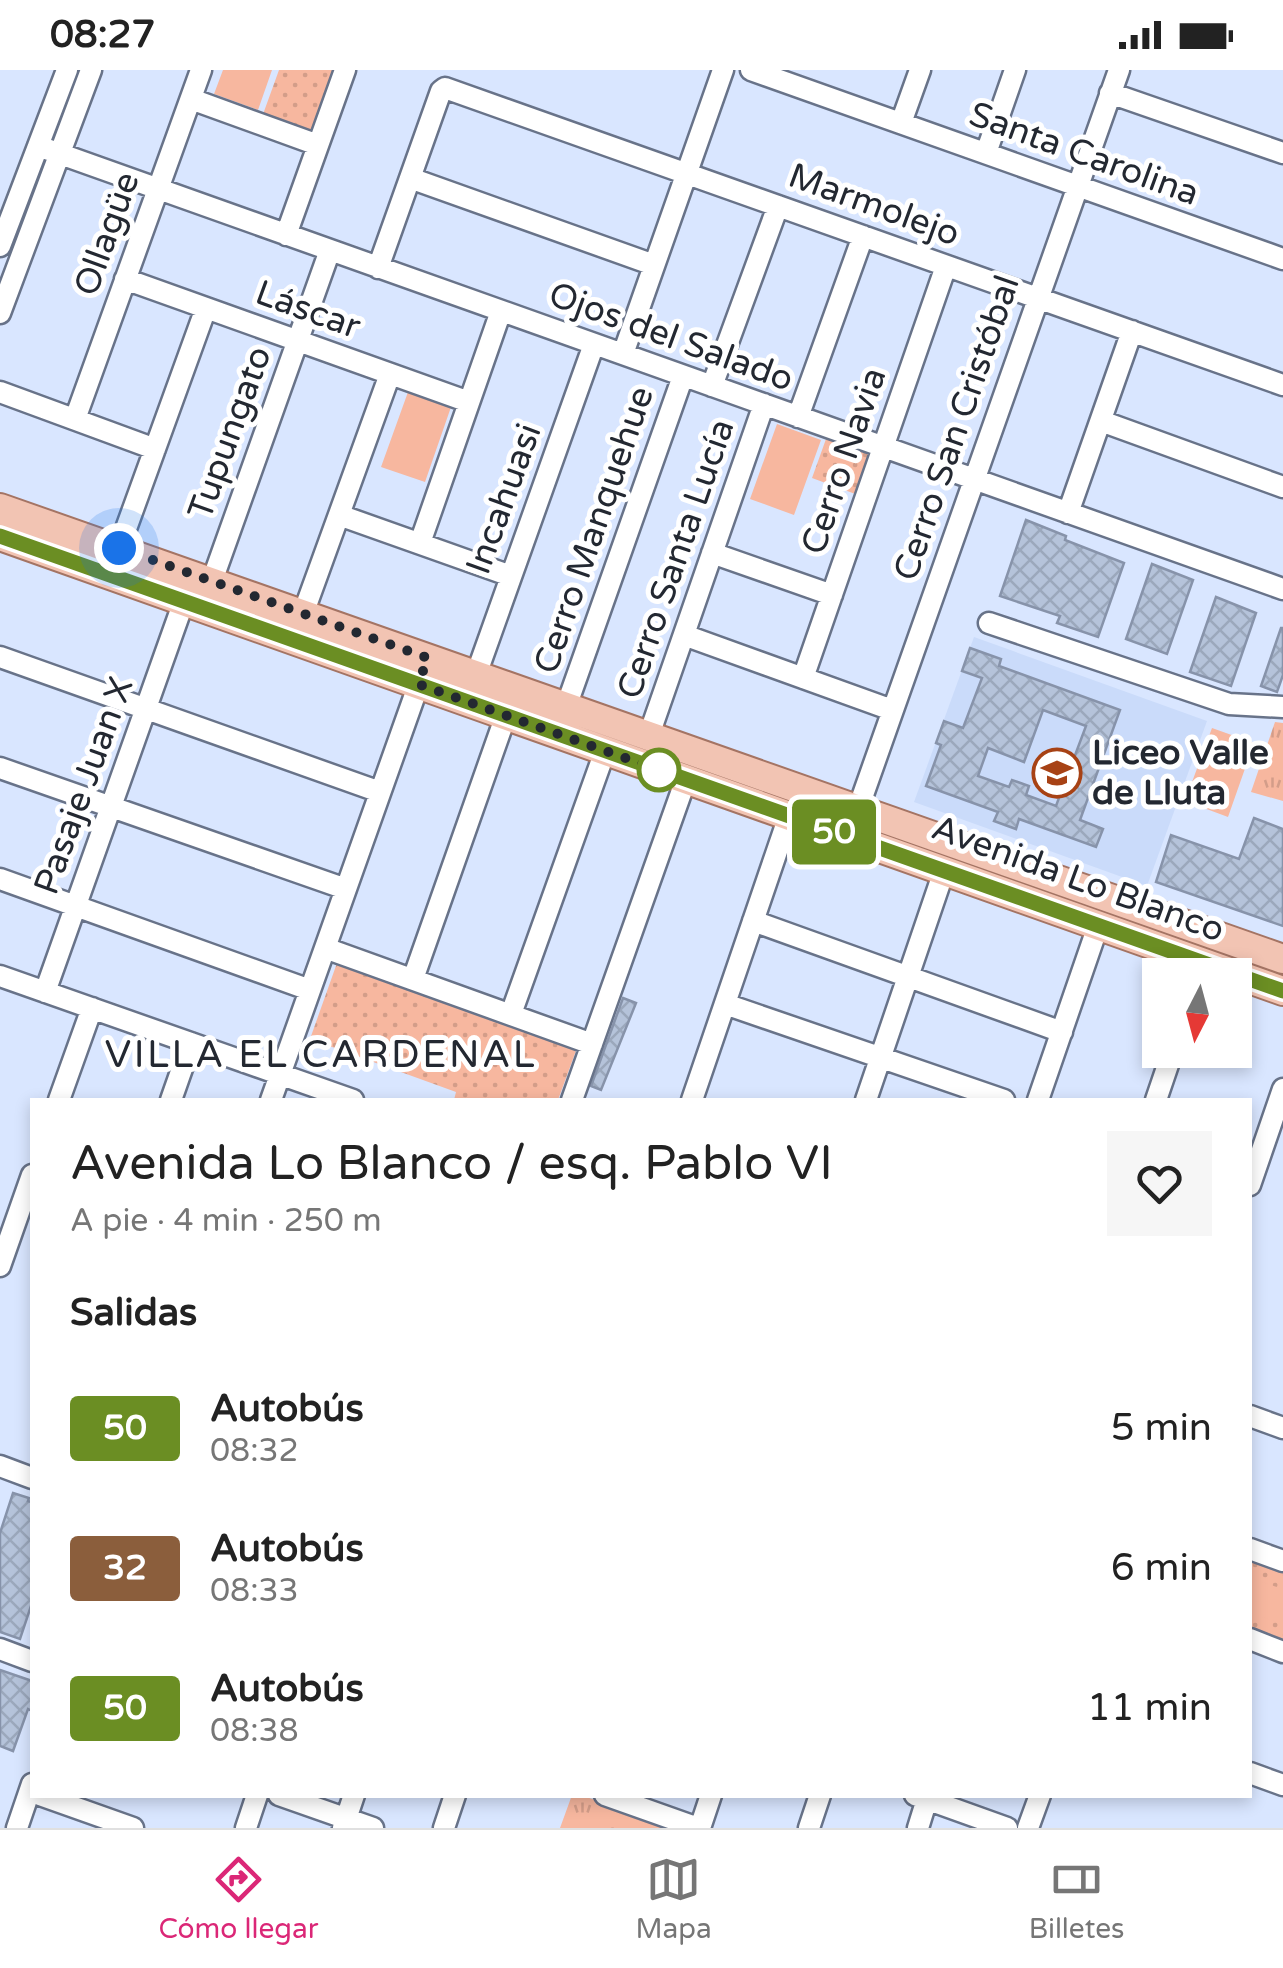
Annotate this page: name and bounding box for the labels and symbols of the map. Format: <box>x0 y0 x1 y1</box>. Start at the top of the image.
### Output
street label: Santa Carolina <box>964 93 1204 215</box>
street label: Marmolejo <box>783 155 965 255</box>
street label: Ollagüe <box>65 166 149 302</box>
street label: Cerro San Cristóbal <box>885 270 1029 586</box>
street label: Láscar <box>250 272 367 348</box>
street label: Ojos del Salado <box>543 273 799 401</box>
street label: Tupungato <box>179 341 281 525</box>
street label: Cerro Navia <box>792 362 896 560</box>
street label: Cerro Manquehue <box>525 381 663 679</box>
street label: Cerro Santa Lucía <box>608 414 744 704</box>
street label: Incahuasi <box>457 418 551 580</box>
your location <box>94 523 144 573</box>
street label: Pasaje Juan X <box>25 672 143 900</box>
place label: Liceo Valle de Lluta <box>1092 732 1269 814</box>
school or university icon: Liceo Valle de Lluta <box>1031 747 1083 799</box>
unlabelled marker <box>638 749 680 791</box>
line badge: 50 <box>789 800 879 864</box>
street label: Avenida Lo Blanco <box>926 807 1230 951</box>
north arrow <box>1142 958 1252 1068</box>
district label: VILLA EL CARDENAL <box>105 1032 537 1078</box>

